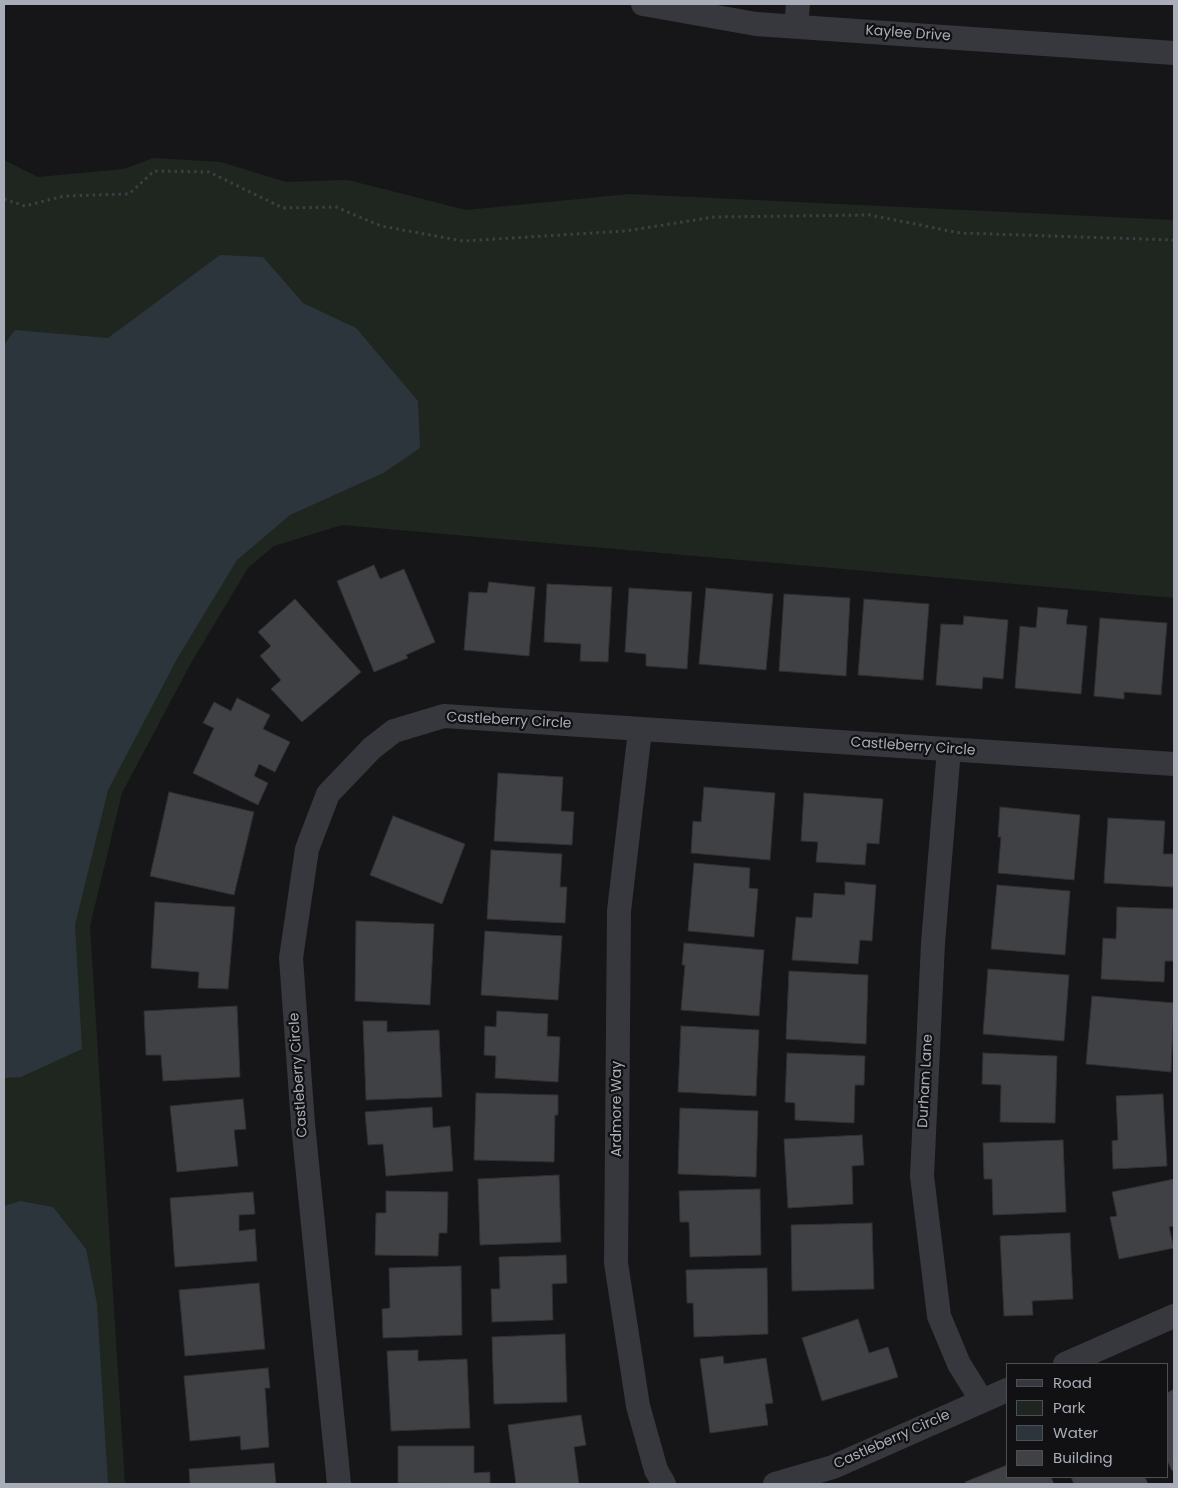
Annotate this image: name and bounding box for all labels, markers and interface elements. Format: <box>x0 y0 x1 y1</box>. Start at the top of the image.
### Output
street label: Kaylee Drive <box>865 23 951 45</box>
street label: Castleberry Circle <box>446 709 572 733</box>
street label: Castleberry Circle <box>850 734 976 760</box>
street label: Castleberry Circle <box>286 1012 312 1138</box>
street label: Durham Lane <box>915 1034 937 1128</box>
street label: Ardmore Way <box>609 1061 625 1157</box>
legend <box>1006 1363 1168 1478</box>
text: Road <box>1053 1372 1092 1393</box>
text: Park <box>1053 1397 1085 1418</box>
street label: Castleberry Circle <box>831 1407 953 1473</box>
text: Water <box>1053 1422 1098 1443</box>
text: Building <box>1053 1447 1113 1468</box>

